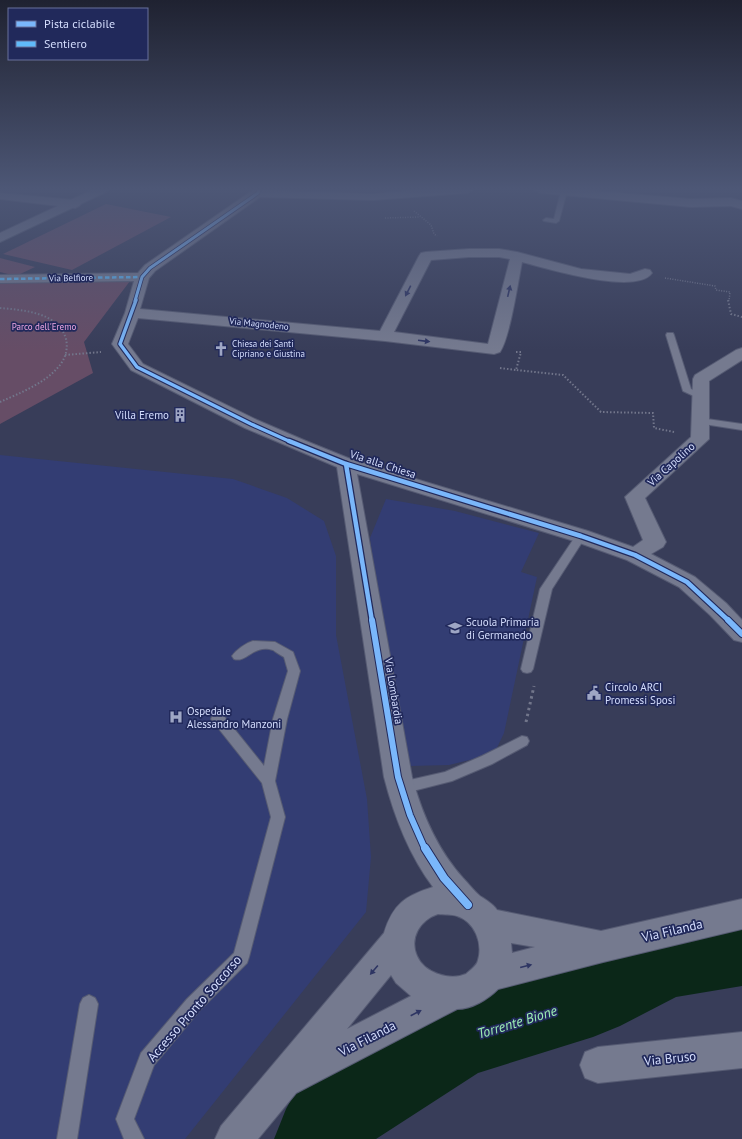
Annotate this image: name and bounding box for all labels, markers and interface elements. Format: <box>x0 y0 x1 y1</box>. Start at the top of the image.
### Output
legend <box>8 8 148 60</box>
text: Pista ciclabile <box>44 16 115 31</box>
text: Sentiero <box>44 36 87 51</box>
street label: Via Belfiore <box>48 272 94 283</box>
one-way arrow <box>405 285 411 297</box>
one-way arrow <box>506 285 512 297</box>
street label: Via Magnodeno <box>228 315 289 332</box>
park label: Parco dell'Eremo <box>12 321 76 332</box>
place label: Chiesa dei Santi Cipriano e Giustina <box>232 338 305 359</box>
one-way arrow <box>418 338 430 344</box>
church icon: Chiesa dei Santi Cipriano e Giustina <box>213 341 229 357</box>
building icon: Villa Eremo <box>172 407 188 423</box>
place label: Villa Eremo <box>114 408 169 422</box>
street label: Via Capolino <box>644 439 698 490</box>
street label: Via alla Chiesa <box>347 446 418 481</box>
place label: Scuola Primaria di Germanedo <box>466 615 539 642</box>
school or university icon: Scuola Primaria di Germanedo <box>447 620 463 636</box>
street label: Via Lombardia <box>382 656 406 725</box>
place label: Circolo ARCI Promessi Sposi <box>605 680 675 707</box>
public building icon: Circolo ARCI Promessi Sposi <box>586 685 602 701</box>
place label: Ospedale Alessandro Manzoni <box>187 704 281 731</box>
hospital icon: Ospedale Alessandro Manzoni <box>168 709 184 725</box>
street label: Via Filanda <box>639 915 704 946</box>
street label: Accesso Pronto Soccorso <box>144 952 245 1065</box>
one-way arrow <box>520 962 533 968</box>
one-way arrow <box>369 965 378 976</box>
water label: Torrente Bione <box>475 1001 560 1043</box>
one-way arrow <box>410 1009 422 1016</box>
street label: Via Filanda <box>335 1017 399 1061</box>
street label: Via Bruso <box>642 1047 697 1070</box>

